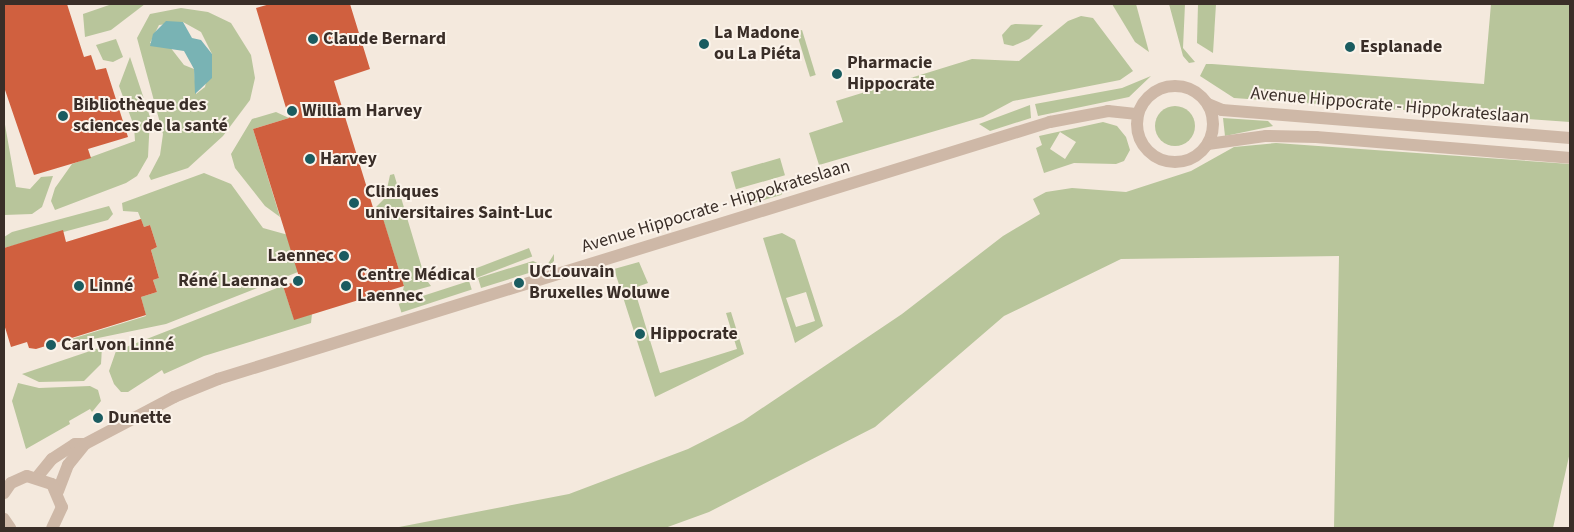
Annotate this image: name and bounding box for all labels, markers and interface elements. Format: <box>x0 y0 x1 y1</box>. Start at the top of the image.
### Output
place label: La Madone ou La Piéta <box>714 23 801 66</box>
place label: Claude Bernard <box>323 28 446 50</box>
marker: Claude Bernard <box>307 33 319 45</box>
place label: Esplanade <box>1360 36 1442 58</box>
marker: La Madone ou La Piéta <box>698 38 710 50</box>
marker: Esplanade <box>1344 41 1356 53</box>
place label: Pharmacie Hippocrate <box>847 53 935 96</box>
marker: Pharmacie Hippocrate <box>831 68 843 80</box>
street label: Avenue Hippocrate - Hippokrateslaan <box>1250 83 1530 129</box>
place label: Bibliothèque des sciences de la santé <box>73 95 228 138</box>
place label: William Harvey <box>302 100 422 122</box>
marker: William Harvey <box>286 105 298 117</box>
marker: Bibliothèque des sciences de la santé <box>57 110 69 122</box>
place label: Harvey <box>320 148 377 170</box>
marker: Harvey <box>304 153 316 165</box>
street label: Avenue Hippocrate - Hippokrateslaan <box>579 156 853 258</box>
place label: Cliniques universitaires Saint-Luc <box>365 182 553 224</box>
marker: Cliniques universitaires Saint-Luc <box>347 196 361 210</box>
place label: Laennec <box>268 245 334 267</box>
marker: Laennec <box>338 250 350 262</box>
place label: UCLouvain Bruxelles Woluwe <box>529 262 670 304</box>
place label: Centre Médical Laennec <box>357 265 475 308</box>
place label: Réné Laennac <box>178 270 288 292</box>
place label: Linné <box>89 275 133 297</box>
marker: Réné Laennac <box>292 275 304 287</box>
marker: UCLouvain Bruxelles Woluwe <box>513 277 525 289</box>
marker: Centre Médical Laennec <box>339 279 353 293</box>
marker: Linné <box>73 280 85 292</box>
place label: Hippocrate <box>650 323 738 345</box>
marker: Hippocrate <box>634 328 646 340</box>
place label: Carl von Linné <box>61 334 174 356</box>
marker: Carl von Linné <box>45 339 57 351</box>
place label: Dunette <box>108 407 172 429</box>
marker: Dunette <box>92 412 104 424</box>

